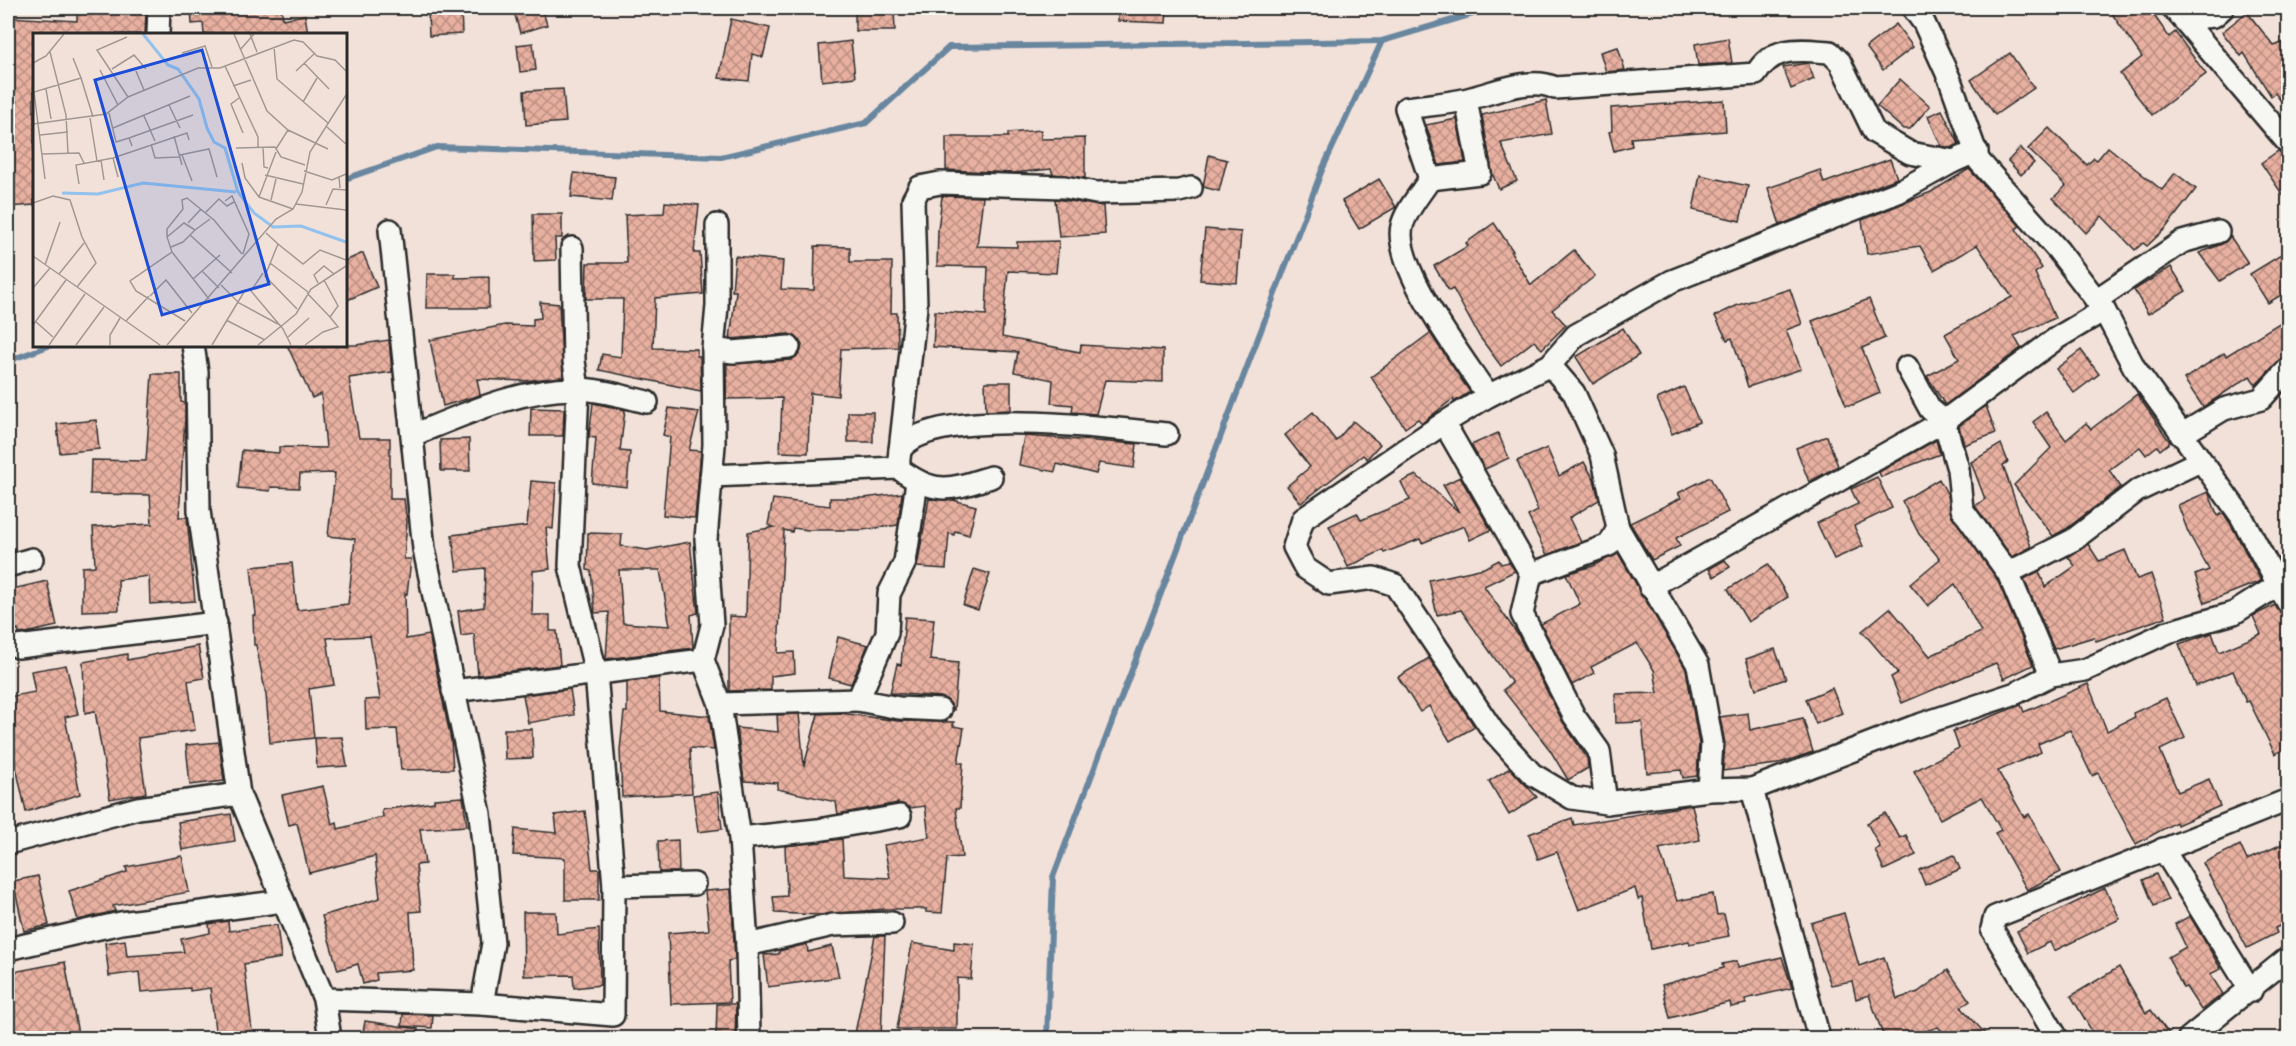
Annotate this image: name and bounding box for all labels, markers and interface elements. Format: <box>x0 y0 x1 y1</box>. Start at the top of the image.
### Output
inset map <box>33 33 346 346</box>

